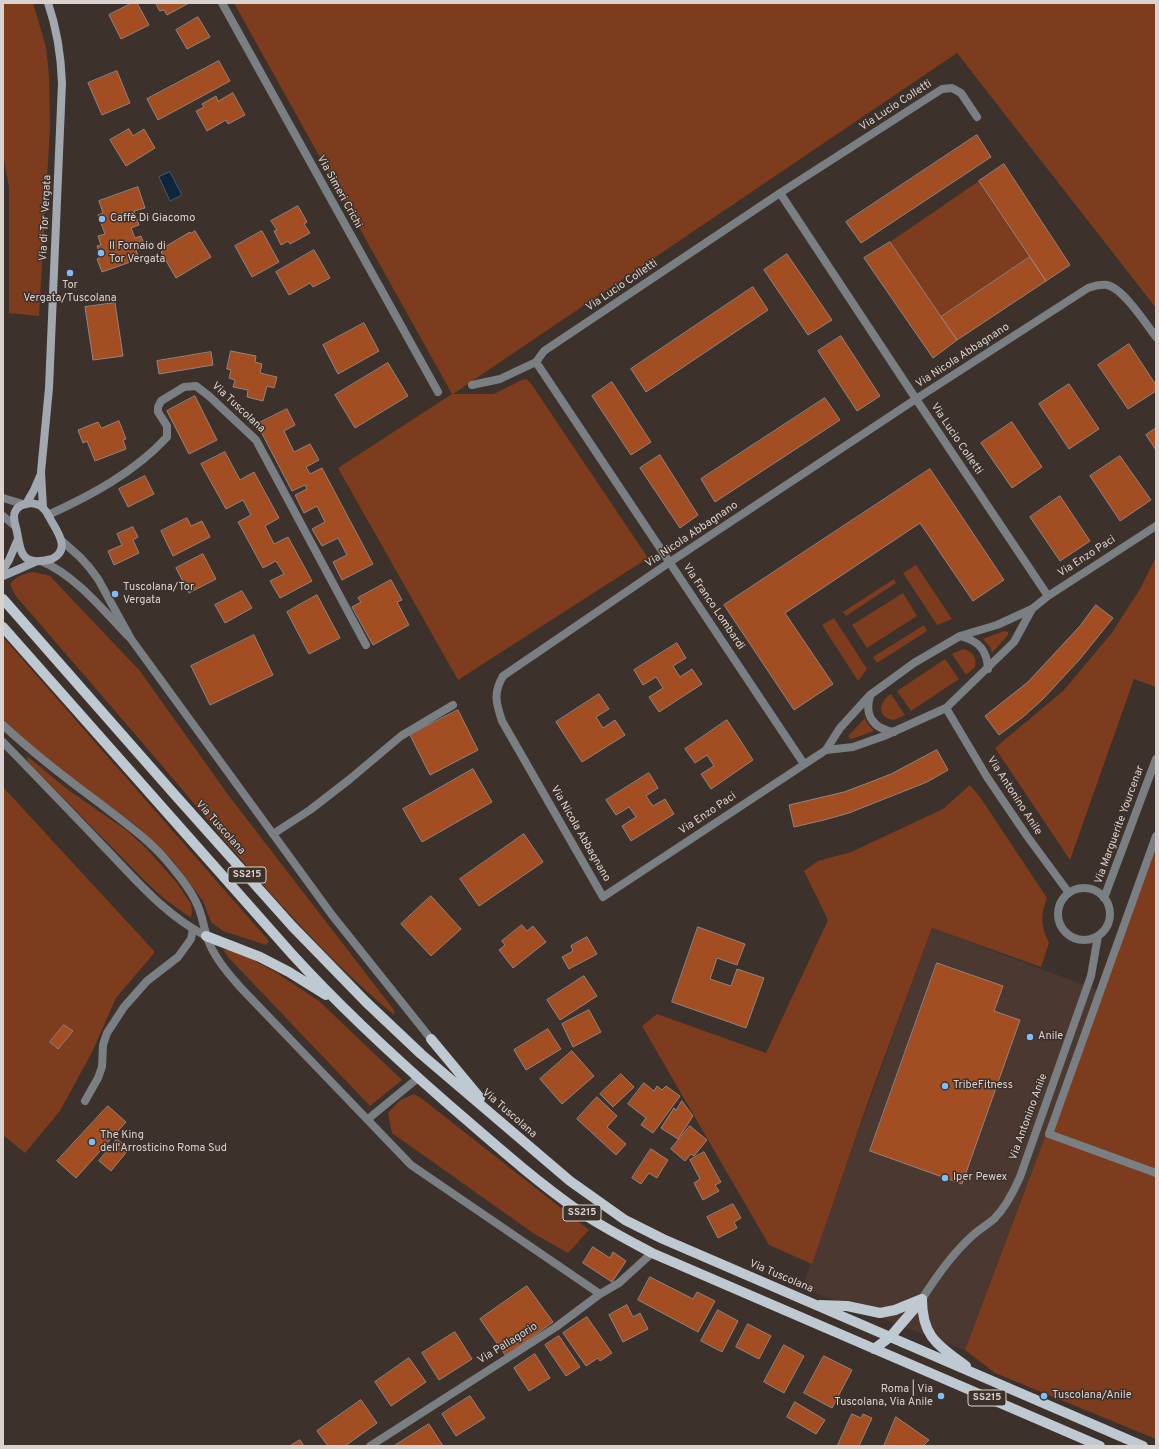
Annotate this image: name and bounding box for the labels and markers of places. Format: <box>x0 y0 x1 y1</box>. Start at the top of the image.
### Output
place label: Caffè Di Giacomo <box>110 212 195 226</box>
marker: Caffè Di Giacomo <box>97 214 107 224</box>
place label: Il Fornaio di Tor Vergata <box>109 240 166 266</box>
marker: Il Fornaio di Tor Vergata <box>96 248 106 258</box>
marker: Tor Vergata/Tuscolana <box>65 268 75 278</box>
place label: Tor Vergata/Tuscolana <box>23 279 117 305</box>
place label: Tuscolana/Tor Vergata <box>123 581 194 607</box>
marker: Tuscolana/Tor Vergata <box>110 589 120 599</box>
place label: Anile <box>1038 1030 1063 1044</box>
marker: Anile <box>1025 1032 1035 1042</box>
place label: TribeFitness <box>953 1079 1013 1093</box>
marker: TribeFitness <box>940 1081 950 1091</box>
place label: The King dell'Arrosticino Roma Sud <box>100 1129 227 1155</box>
marker: The King dell'Arrosticino Roma Sud <box>87 1137 97 1147</box>
place label: Iper Pewex <box>953 1171 1007 1185</box>
marker: Iper Pewex <box>940 1173 950 1183</box>
place label: Roma | Via Tuscolana, Via Anile <box>834 1383 933 1409</box>
place label: Tuscolana/Anile <box>1052 1389 1132 1403</box>
marker: Roma | Via Tuscolana, Via Anile <box>936 1391 946 1401</box>
marker: Tuscolana/Anile <box>1039 1391 1049 1401</box>

